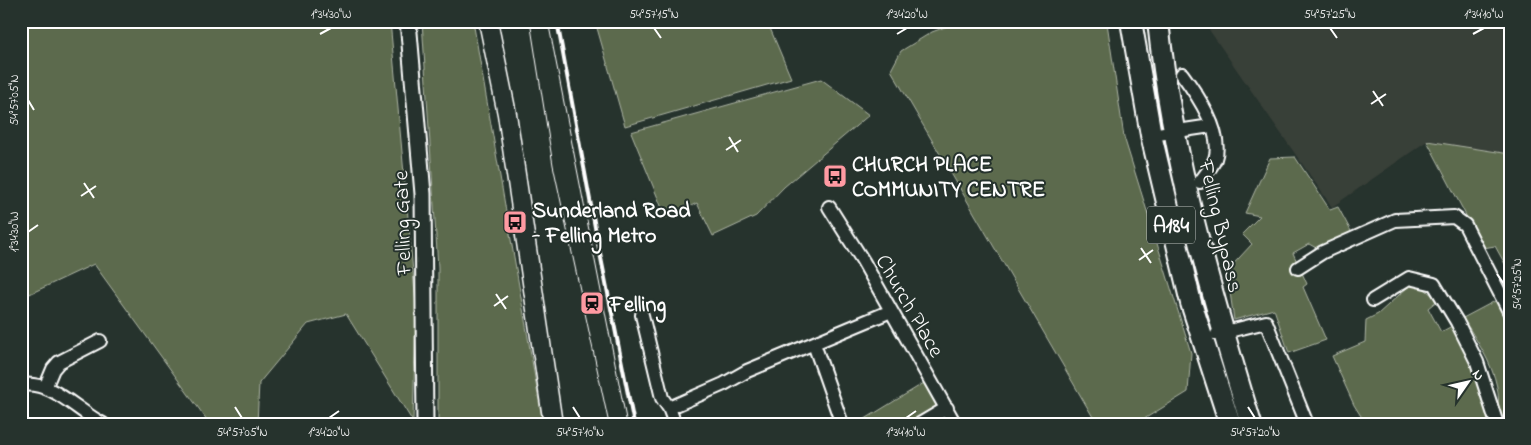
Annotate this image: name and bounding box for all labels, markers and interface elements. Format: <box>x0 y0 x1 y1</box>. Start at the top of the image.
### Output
text: 1°34'30"W <box>311 6 351 24</box>
text: 54°57'15"N <box>629 6 679 24</box>
text: 1°34'20"W <box>886 6 928 24</box>
text: 54°57'25"N <box>1304 6 1356 24</box>
text: 1°34'10"W <box>1464 6 1504 24</box>
text: 54°57'05"N <box>6 74 24 126</box>
place label: CHURCH PLACE COMMUNITY CENTRE <box>852 150 1045 207</box>
street label: Felling Bypass <box>1187 156 1250 296</box>
bus stop icon: CHURCH PLACE COMMUNITY CENTRE <box>822 163 848 189</box>
street label: Felling Gate <box>386 170 423 277</box>
place label: Sunderland Road - Felling Metro <box>531 196 691 254</box>
road number: A184 <box>1147 206 1195 244</box>
bus stop icon: Sunderland Road - Felling Metro <box>502 209 528 235</box>
text: 1°34'30"W <box>6 212 24 252</box>
street label: Church Place <box>866 249 951 364</box>
text: 54°57'25"N <box>1509 258 1527 310</box>
station icon: Felling <box>579 290 605 316</box>
place label: Felling <box>609 290 666 323</box>
north arrow <box>1444 358 1494 408</box>
text: N <box>1466 366 1489 385</box>
text: 54°57'05"N <box>216 424 268 442</box>
text: 1°34'20"W <box>308 424 350 442</box>
text: 54°57'10"N <box>556 424 604 442</box>
text: 1°34'10"W <box>886 424 926 442</box>
text: 54°57'20"N <box>1230 424 1280 442</box>

